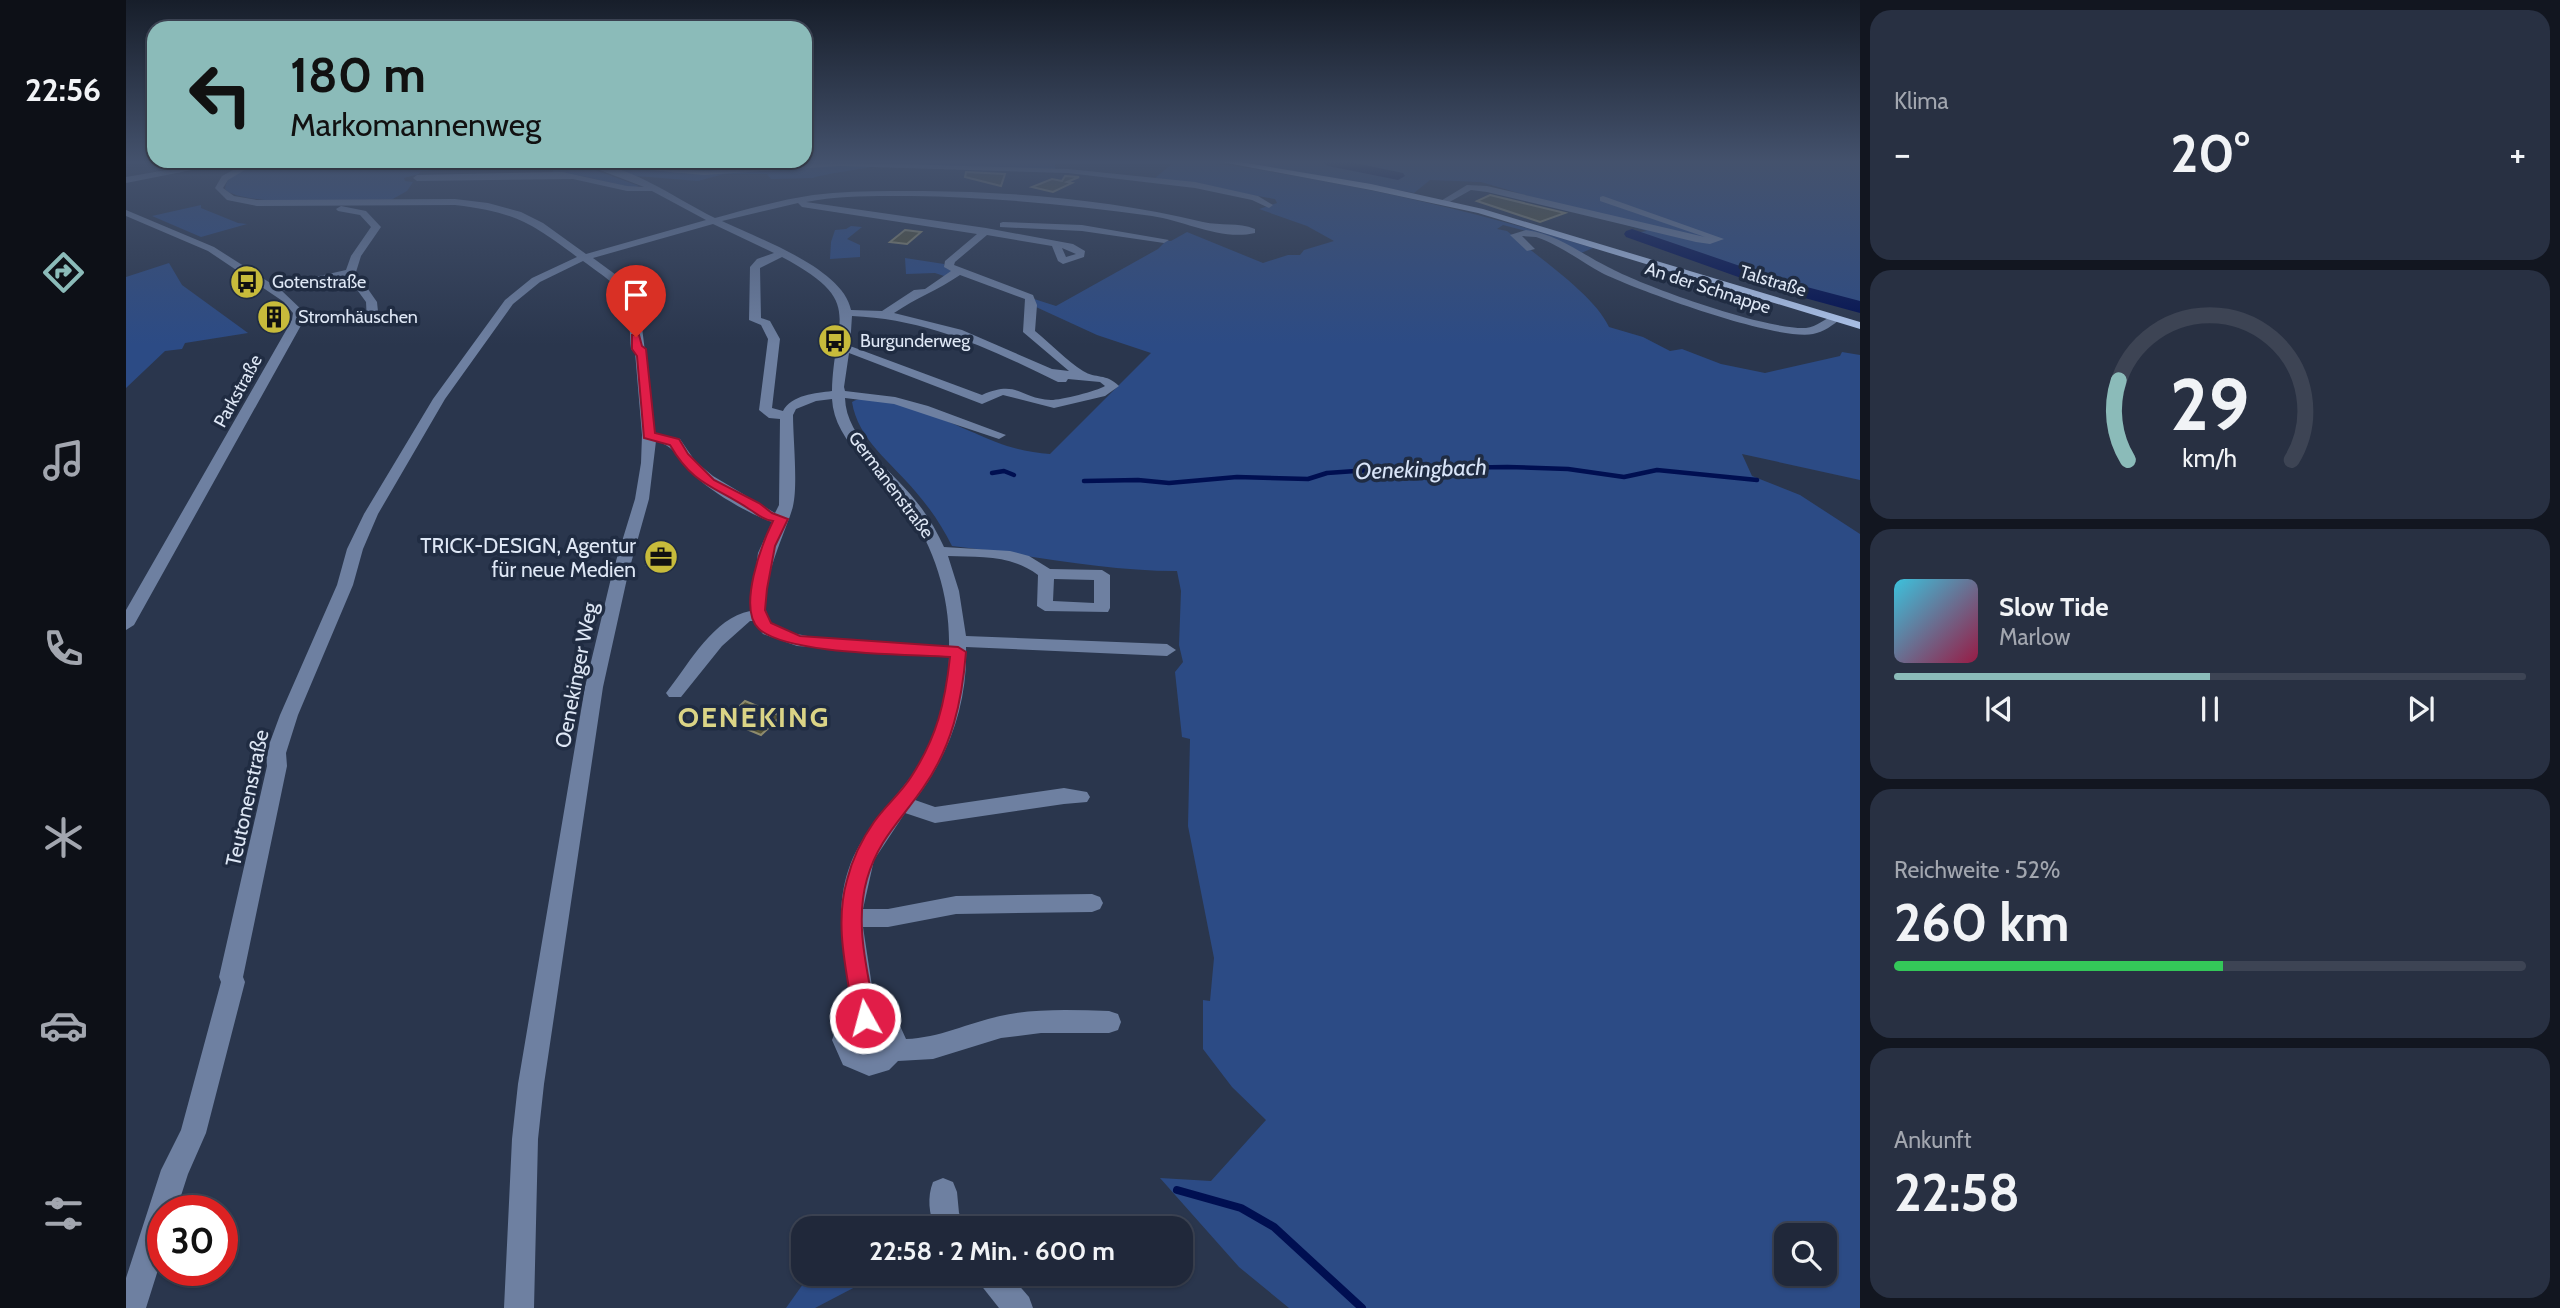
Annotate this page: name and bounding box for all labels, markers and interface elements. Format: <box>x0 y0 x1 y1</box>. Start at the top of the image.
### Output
text: 180 m <box>290 45 426 104</box>
icon: left <box>175 49 266 140</box>
text: 22:56 <box>25 70 101 109</box>
text: Klima <box>1894 87 1949 115</box>
text: Markomannenweg <box>290 105 541 144</box>
text: 20° <box>2170 122 2250 185</box>
text: − <box>1894 130 1911 177</box>
text: + <box>2509 130 2526 177</box>
icon: directions <box>39 248 88 297</box>
street label: An der Schnappe <box>1643 257 1773 319</box>
street label: Talstraße <box>1737 260 1809 302</box>
bus stop icon: Gotenstraße <box>228 263 266 301</box>
pin <box>606 265 666 337</box>
place label: Gotenstraße <box>272 271 366 293</box>
icon: arrive <box>617 276 655 314</box>
building icon: Stromhäuschen <box>255 298 293 336</box>
place label: Stromhäuschen <box>298 306 418 328</box>
bus stop icon: Burgunderweg <box>816 322 854 360</box>
place label: Burgunderweg <box>860 330 971 352</box>
street label: Parkstraße <box>209 351 267 431</box>
text: 29 <box>2170 361 2250 449</box>
street label: Germanenstraße <box>844 427 938 543</box>
icon: music <box>39 436 88 485</box>
text: km/h <box>2183 443 2237 473</box>
water label: Oenekingbach <box>1355 453 1487 485</box>
place label: TRICK-DESIGN, Agentur für neue Medien <box>420 533 636 582</box>
office icon: TRICK-DESIGN, Agentur für neue Medien <box>642 538 680 576</box>
text: Slow Tide <box>1999 591 2109 623</box>
street label: Oenekinger Weg <box>550 600 602 750</box>
text: Marlow <box>1999 623 2070 651</box>
icon: phone <box>39 624 88 673</box>
icon: previous <box>1980 690 2018 728</box>
icon: pause <box>2191 690 2229 728</box>
icon: next <box>2402 690 2440 728</box>
district label: OENEKING <box>678 700 830 734</box>
street label: Teutonenstraße <box>220 727 274 869</box>
icon: climate <box>39 813 88 862</box>
text: Reichweite · 52% <box>1894 856 2060 884</box>
text: 260 km <box>1894 891 2070 954</box>
position arrow <box>828 981 902 1055</box>
icon: car <box>39 1001 88 1050</box>
text: Ankunft <box>1894 1126 1972 1154</box>
text: 22:58 <box>1894 1161 2020 1224</box>
icon: filters <box>39 1189 88 1238</box>
speed limit sign: 30 <box>147 1195 238 1286</box>
map controls <box>1774 1223 1837 1286</box>
button: search <box>1774 1223 1837 1286</box>
text: 22:58 · 2 Min. · 600 m <box>869 1235 1115 1267</box>

